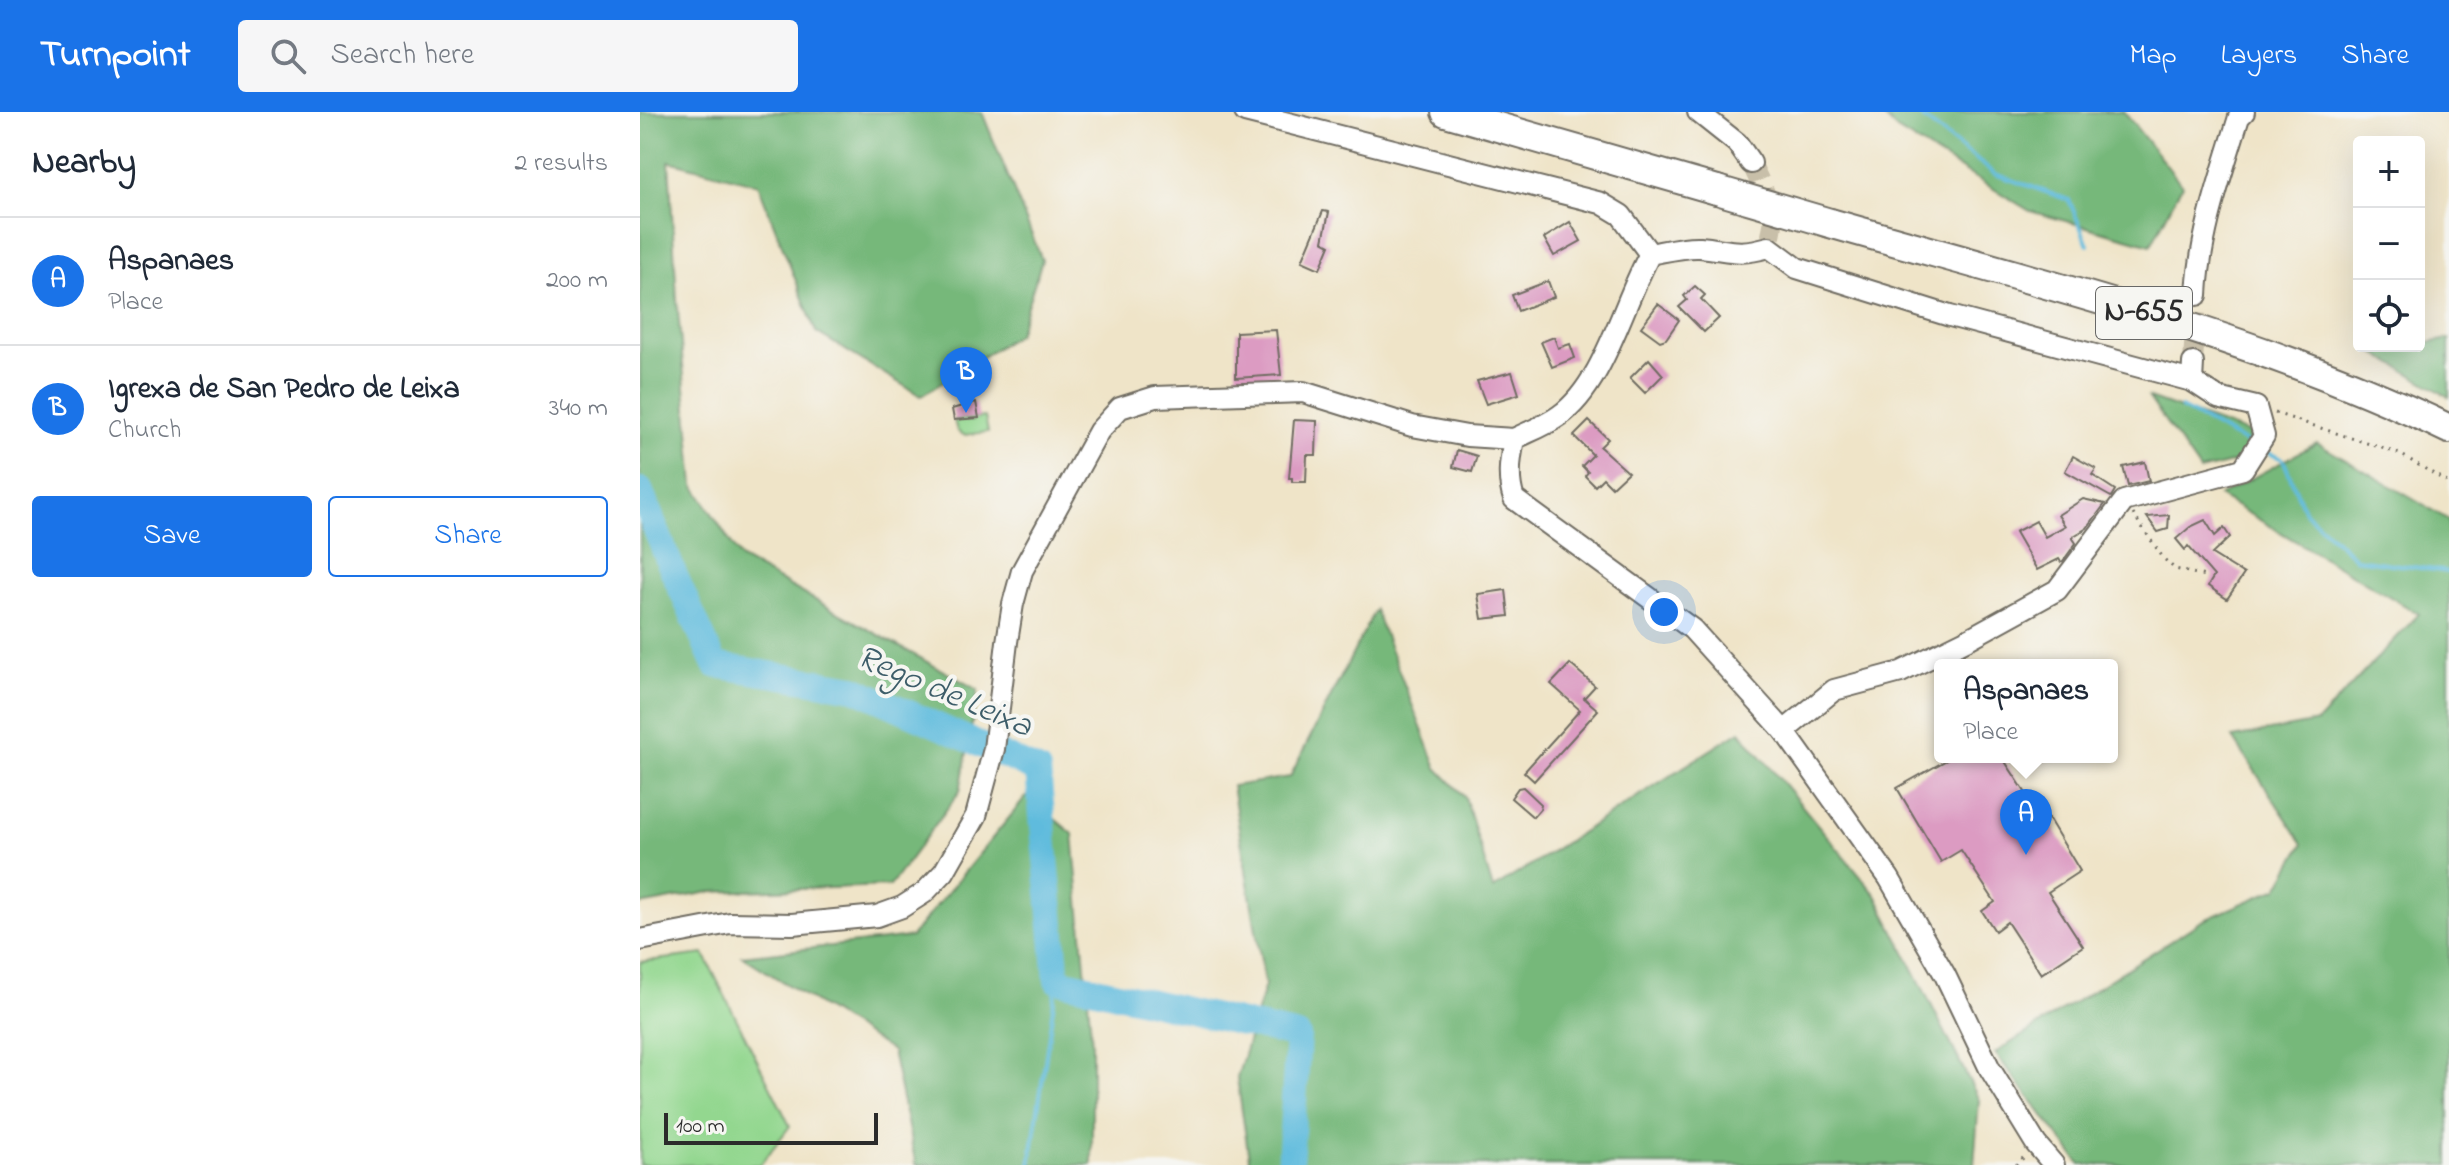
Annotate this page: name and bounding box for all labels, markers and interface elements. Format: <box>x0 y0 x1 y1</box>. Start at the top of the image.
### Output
search box <box>238 20 798 92</box>
text: Turnpoint <box>40 28 190 84</box>
icon: search <box>266 34 310 78</box>
text: Search here <box>330 34 474 78</box>
text: Map <box>2129 36 2177 77</box>
text: Layers <box>2221 36 2297 77</box>
text: Share <box>2341 36 2409 77</box>
map controls <box>2353 136 2425 352</box>
button: + <box>2353 136 2425 208</box>
text: Nearby <box>32 139 136 189</box>
text: 2 results <box>515 145 608 183</box>
button: − <box>2353 208 2425 280</box>
text: Aspanaes <box>108 240 234 284</box>
text: A <box>50 262 66 300</box>
text: 200 m <box>546 262 608 300</box>
button: locate <box>2353 280 2425 352</box>
text: Place <box>108 284 163 322</box>
road number: N-655 <box>2096 287 2192 339</box>
pin: B <box>940 347 992 413</box>
text: Igrexa de San Pedro de Leixa <box>108 368 460 412</box>
text: B <box>49 390 67 428</box>
text: 340 m <box>549 390 608 428</box>
text: Church <box>108 412 181 450</box>
button: Save <box>32 496 312 577</box>
button: Share <box>328 496 608 577</box>
your location <box>1644 592 1684 632</box>
water label: Rego de Leixa <box>849 634 1040 753</box>
popup <box>1934 659 2118 763</box>
text: Aspanaes <box>1963 670 2089 714</box>
text: Place <box>1963 714 2018 752</box>
pin: A <box>2000 789 2052 855</box>
scale bar <box>664 1109 878 1145</box>
text: 100 m <box>676 1111 725 1143</box>

